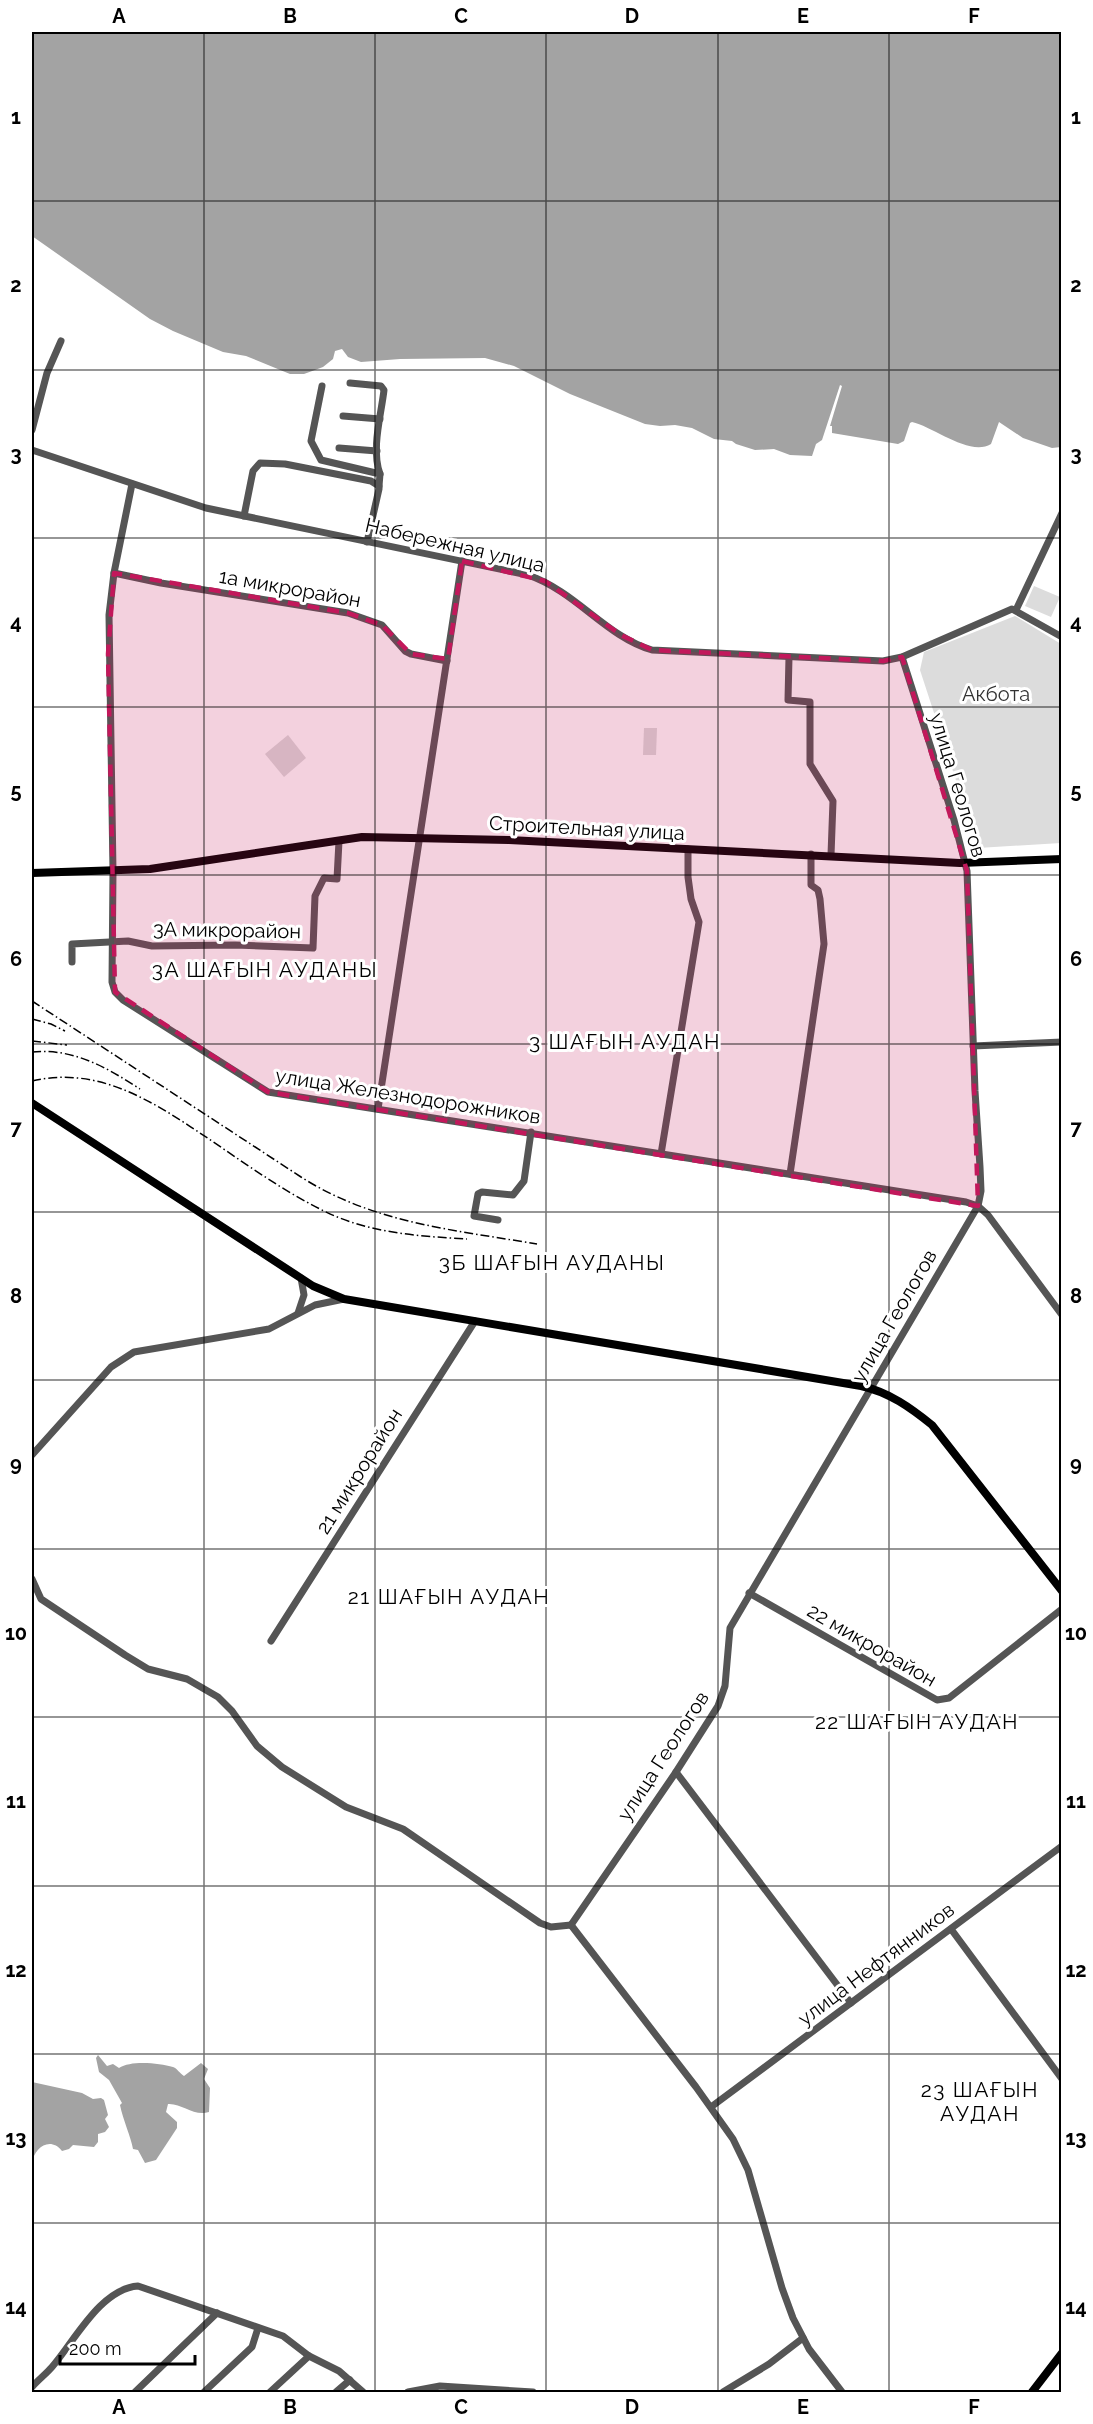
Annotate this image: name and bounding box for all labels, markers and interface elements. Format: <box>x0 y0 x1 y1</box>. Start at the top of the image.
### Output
text: A <box>112 4 126 28</box>
text: B <box>283 4 297 28</box>
text: C <box>454 4 468 28</box>
text: D <box>625 4 639 28</box>
text: E <box>797 4 809 28</box>
text: F <box>968 4 980 28</box>
text: 1 <box>11 105 21 129</box>
text: 1 <box>1071 105 1081 129</box>
text: 2 <box>10 273 22 297</box>
text: 2 <box>1070 273 1082 297</box>
text: 3 <box>10 442 22 466</box>
text: 3 <box>1070 442 1082 466</box>
street label: Набережная улица <box>363 513 547 577</box>
street label: 1а микрорайон <box>217 564 363 612</box>
text: 4 <box>10 610 22 634</box>
text: 4 <box>1070 610 1082 634</box>
park label: Акбота <box>962 682 1030 706</box>
street label: улица Геологов <box>925 710 991 860</box>
text: 5 <box>10 779 22 803</box>
text: 5 <box>1070 779 1082 803</box>
street label: Строительная улица <box>489 811 685 845</box>
street label: 3А микрорайон <box>153 917 301 943</box>
text: 6 <box>10 947 22 971</box>
text: 6 <box>1070 947 1082 971</box>
district label: 3А ШАҒЫН АУДАНЫ <box>152 957 378 982</box>
district label: 3 ШАҒЫН АУДАН <box>529 1029 721 1054</box>
street label: улица Железнодорожников <box>274 1063 542 1129</box>
text: 7 <box>10 1116 22 1140</box>
text: 7 <box>1070 1116 1082 1140</box>
street label: улица Геологов <box>846 1245 942 1387</box>
district label: 3Б ШАҒЫН АУДАНЫ <box>439 1250 665 1275</box>
text: 8 <box>10 1284 22 1308</box>
text: 8 <box>1070 1284 1082 1308</box>
street label: 21 микрорайон <box>311 1404 407 1538</box>
text: 9 <box>10 1452 22 1476</box>
text: 9 <box>1070 1452 1082 1476</box>
district label: 21 ШАҒЫН АУДАН <box>348 1584 550 1609</box>
street label: 22 микрорайон <box>803 1598 941 1692</box>
text: 10 <box>5 1621 27 1645</box>
text: 10 <box>1065 1621 1087 1645</box>
street label: улица Геологов <box>612 1687 714 1825</box>
district label: 22 ШАҒЫН АУДАН <box>815 1709 1019 1734</box>
text: 11 <box>6 1789 26 1813</box>
text: 11 <box>1066 1789 1086 1813</box>
street label: улица Нефтянников <box>793 1897 959 2031</box>
text: 12 <box>5 1958 27 1982</box>
text: 12 <box>1065 1958 1087 1982</box>
district label: 23 ШАҒЫН АУДАН <box>921 2077 1039 2126</box>
text: 13 <box>5 2126 27 2150</box>
text: 13 <box>1065 2126 1087 2150</box>
text: 14 <box>5 2295 27 2319</box>
text: 14 <box>1065 2295 1087 2319</box>
scale bar <box>60 2328 195 2366</box>
text: 200 m <box>69 2338 122 2359</box>
text: A <box>112 2395 126 2419</box>
text: B <box>283 2395 297 2419</box>
text: C <box>454 2395 468 2419</box>
text: D <box>625 2395 639 2419</box>
text: E <box>797 2395 809 2419</box>
text: F <box>968 2395 980 2419</box>

